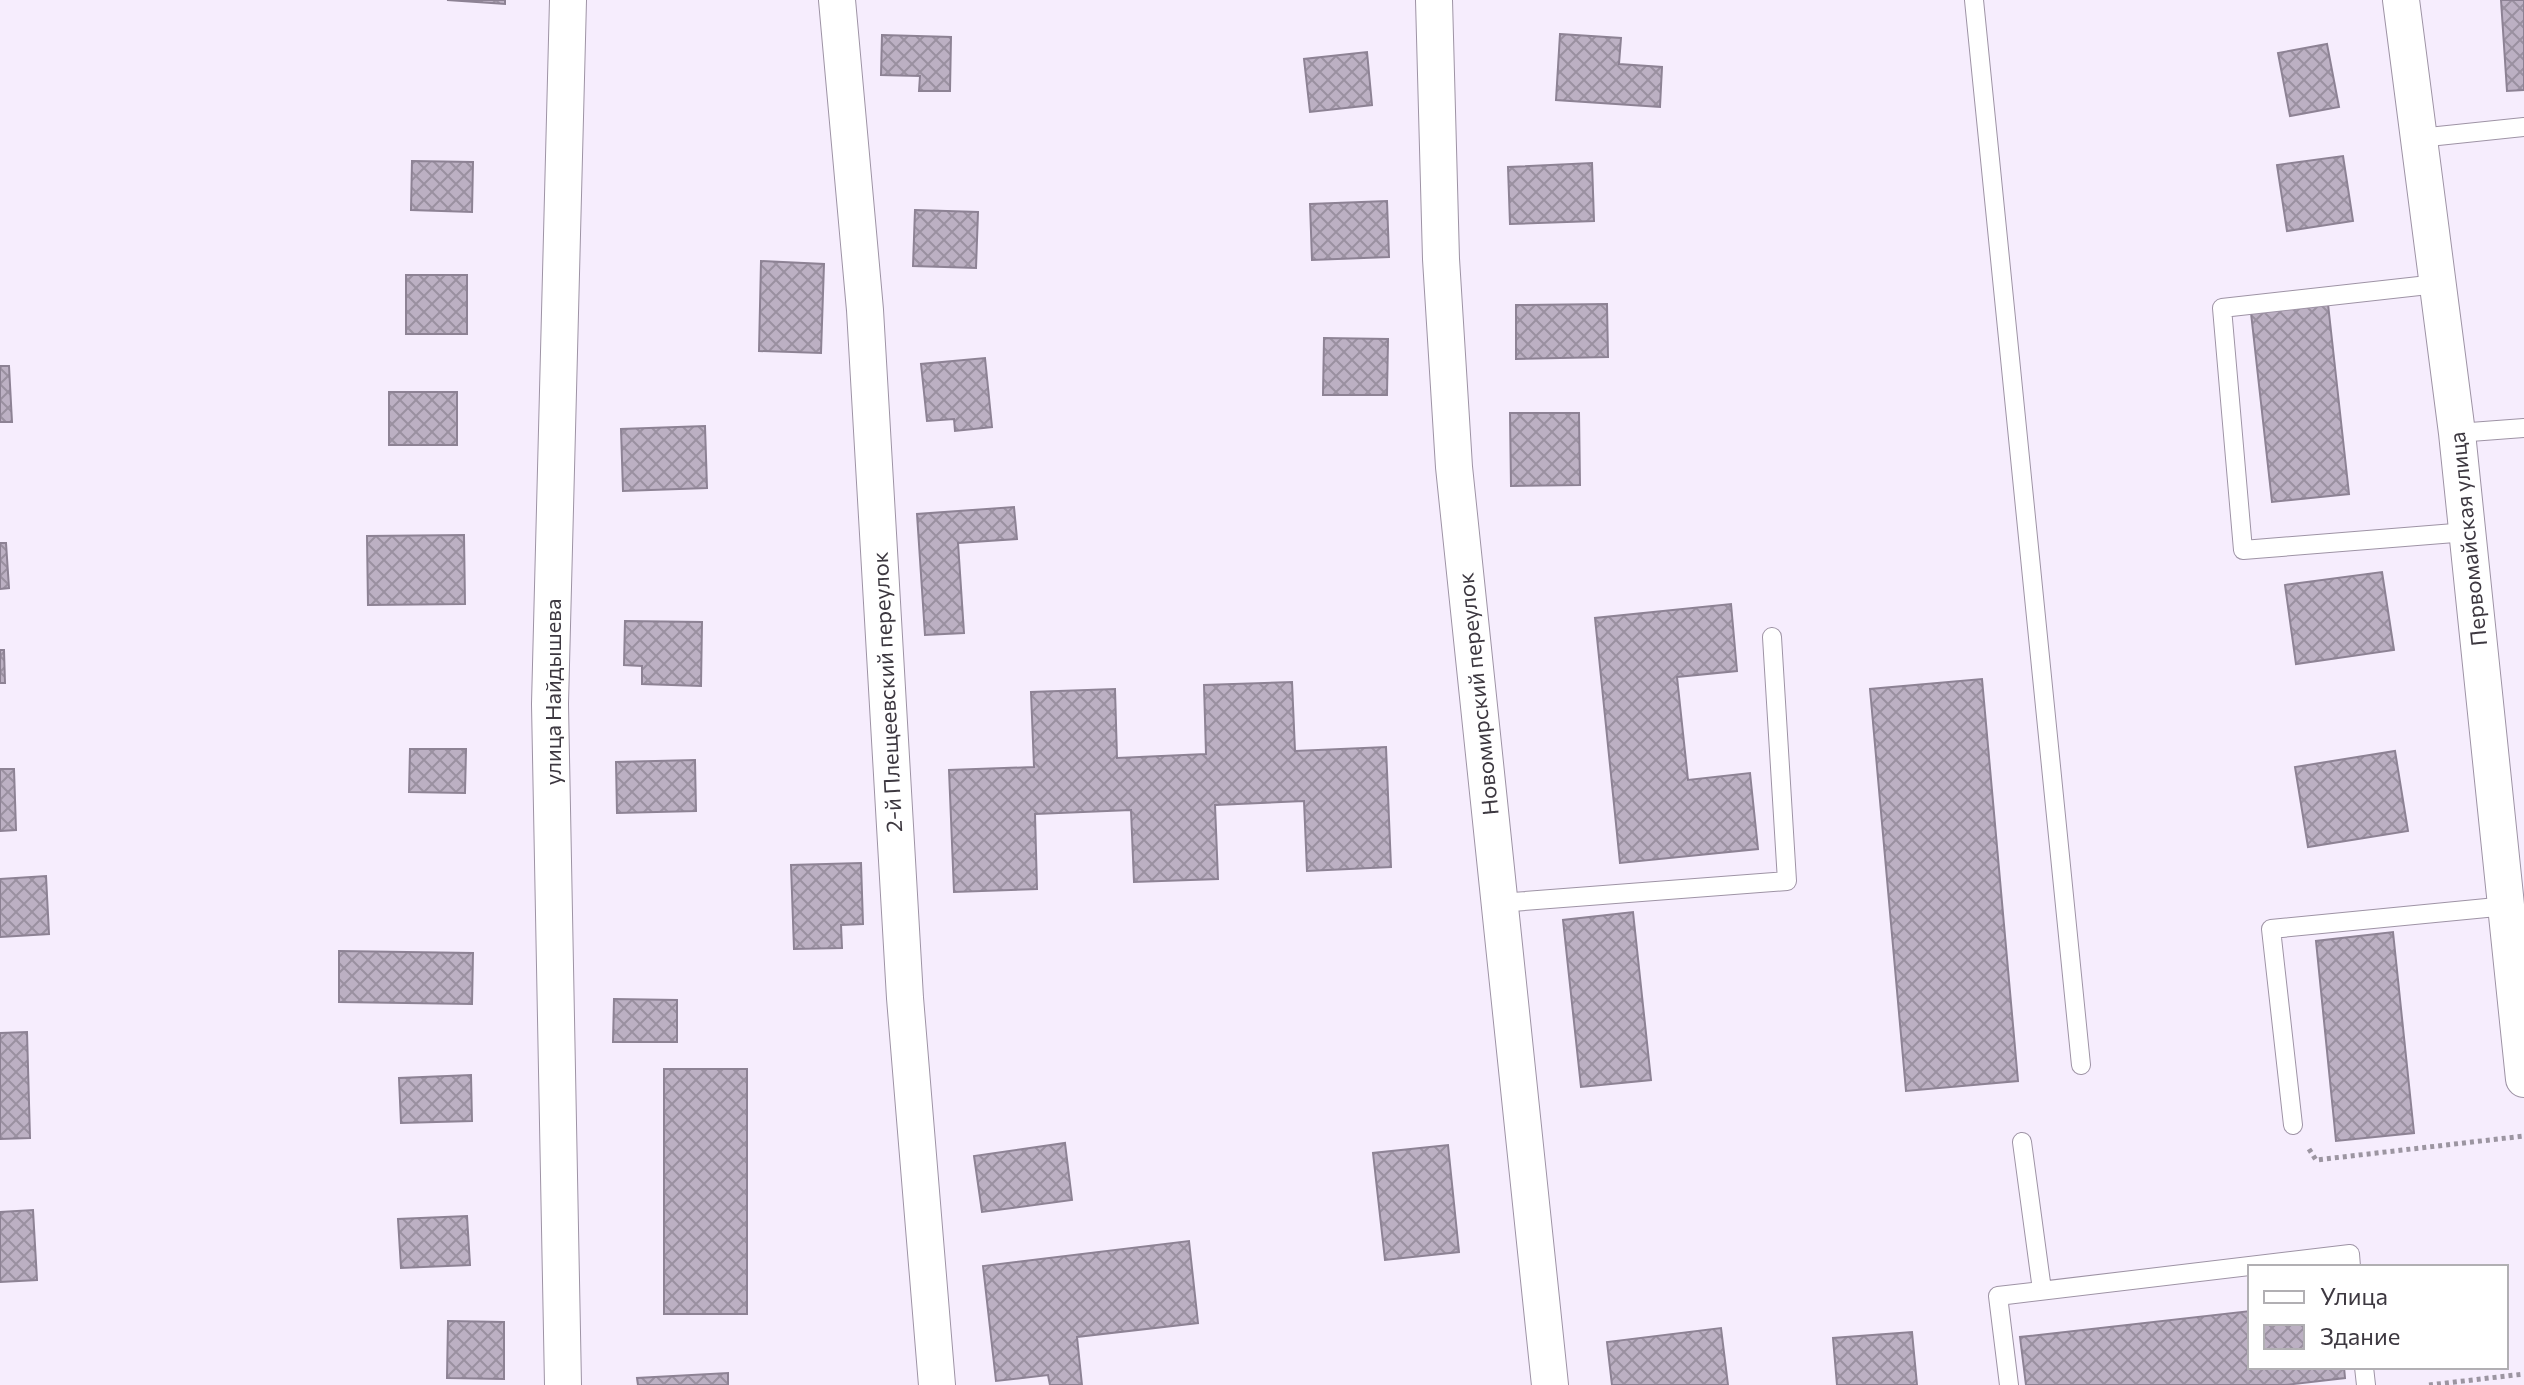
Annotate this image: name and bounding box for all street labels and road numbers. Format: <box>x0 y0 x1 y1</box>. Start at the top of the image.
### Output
street label: Первомайская улица <box>2443 431 2492 648</box>
street label: 2-й Плещеевский переулок <box>866 551 907 833</box>
street label: Новомирский переулок <box>1451 571 1504 817</box>
street label: улица Найдышева <box>539 599 566 785</box>

